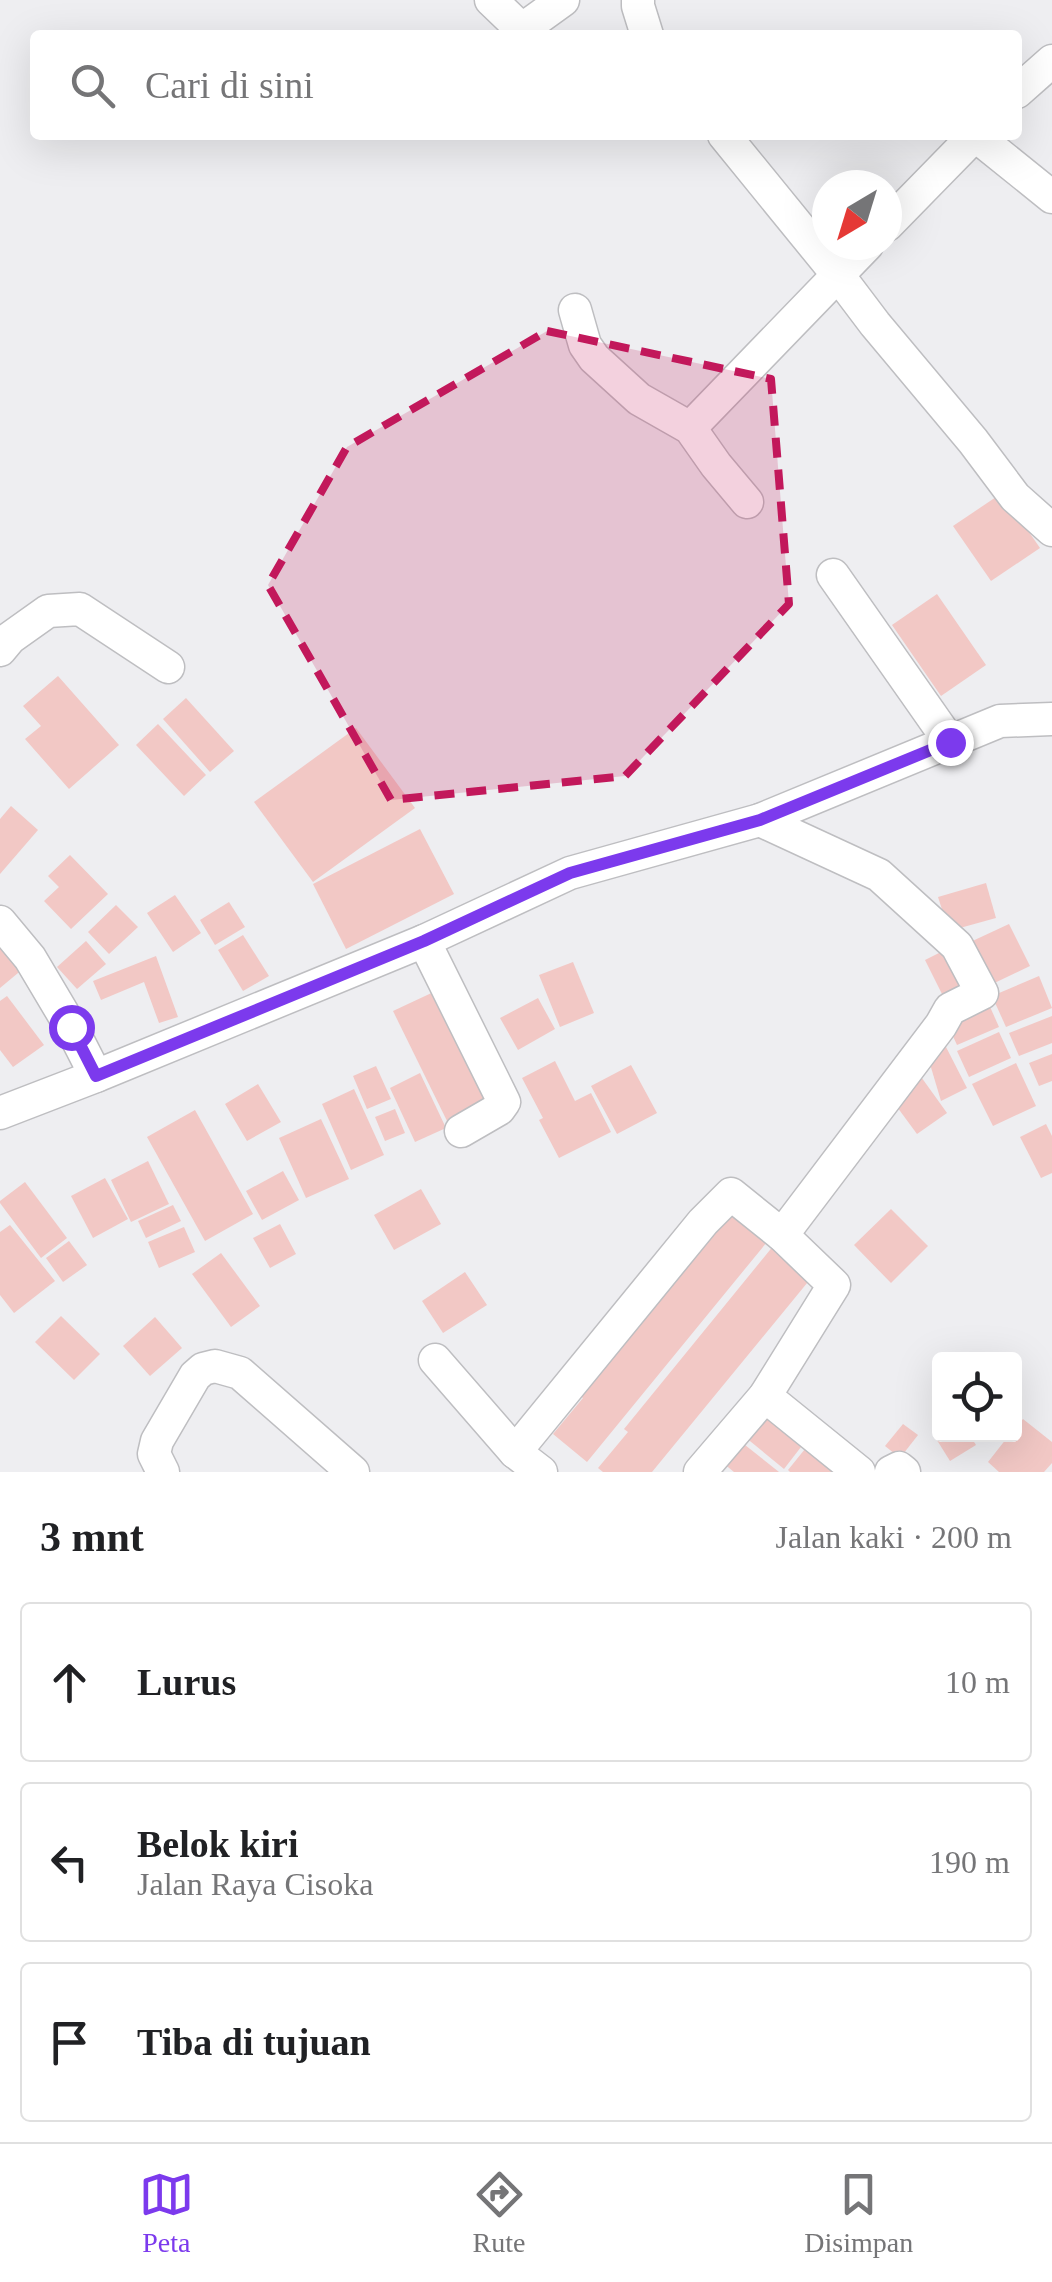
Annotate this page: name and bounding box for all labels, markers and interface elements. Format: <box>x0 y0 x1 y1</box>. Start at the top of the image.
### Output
search box <box>30 30 1022 140</box>
icon: search <box>65 58 120 113</box>
text: Cari di sini <box>145 64 314 106</box>
north arrow <box>812 170 902 260</box>
route end <box>928 720 974 766</box>
route start <box>49 1005 95 1051</box>
map controls <box>932 1352 1022 1442</box>
button: locate <box>932 1352 1022 1442</box>
text: 3 mnt <box>40 1514 144 1560</box>
text: Jalan kaki · 200 m <box>776 1519 1012 1555</box>
icon: ahead <box>42 1655 97 1710</box>
text: Lurus <box>137 1661 236 1703</box>
text: 10 m <box>945 1664 1010 1700</box>
text: Belok kiri <box>137 1823 299 1865</box>
icon: left <box>42 1835 97 1890</box>
text: 190 m <box>929 1844 1010 1880</box>
text: Jalan Raya Cisoka <box>137 1866 373 1902</box>
icon: arrive <box>42 2015 97 2070</box>
text: Tiba di tujuan <box>137 2021 371 2063</box>
tab: Peta <box>139 2167 194 2259</box>
tab: Rute <box>472 2167 527 2259</box>
tab: Disimpan <box>804 2167 913 2259</box>

